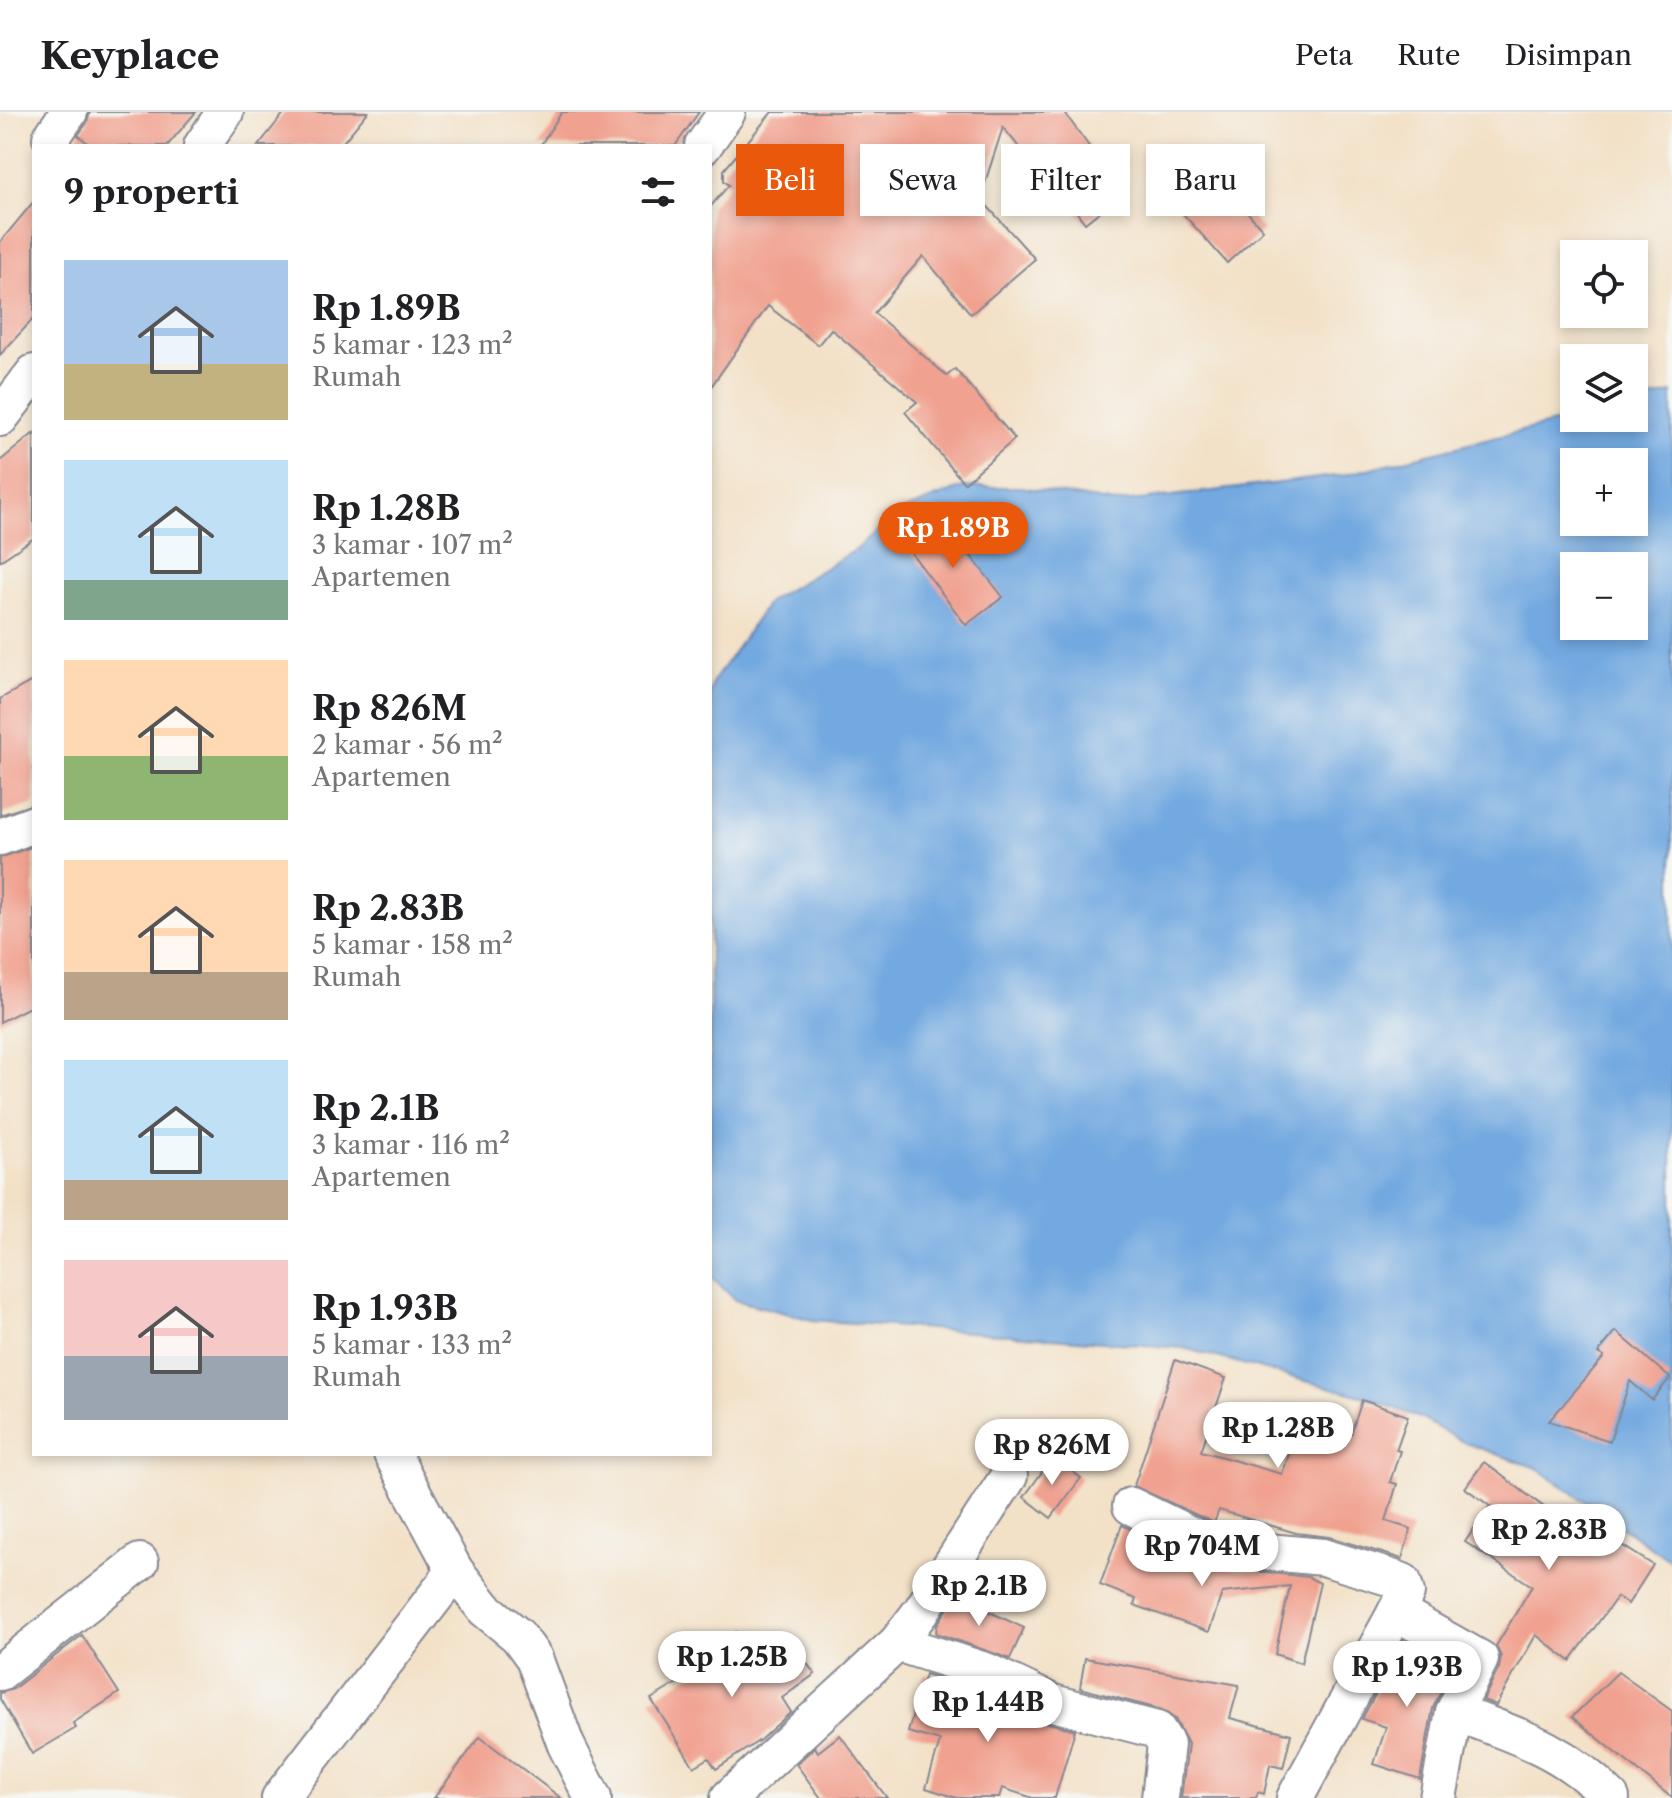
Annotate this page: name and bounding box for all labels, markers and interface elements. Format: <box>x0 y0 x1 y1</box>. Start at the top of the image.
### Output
text: Keyplace <box>40 32 219 79</box>
text: Peta <box>1295 38 1353 72</box>
text: Rute <box>1397 38 1460 72</box>
text: Disimpan <box>1504 38 1632 72</box>
chip: Beli <box>736 144 844 216</box>
chip: Sewa <box>860 144 985 216</box>
chip: Filter <box>1001 144 1130 216</box>
chip: Baru <box>1146 144 1265 216</box>
icon: filters <box>636 170 680 214</box>
text: 9 properti <box>64 171 239 213</box>
map controls <box>1560 240 1648 640</box>
button: locate <box>1560 240 1648 328</box>
text: Rp 1.89B <box>312 287 461 329</box>
icon: home <box>128 292 224 388</box>
text: 5 kamar · 123 m² <box>312 329 513 361</box>
button: layers <box>1560 344 1648 432</box>
text: Rumah <box>312 361 401 393</box>
button: + <box>1560 448 1648 536</box>
text: Rp 1.28B <box>312 487 460 529</box>
icon: home <box>128 492 224 588</box>
pin: Rp 1.89B <box>870 502 1036 570</box>
text: Rp 1.89B <box>896 512 1010 544</box>
text: 3 kamar · 107 m² <box>312 529 513 561</box>
button: − <box>1560 552 1648 640</box>
text: Apartemen <box>312 561 451 593</box>
text: Rp 826M <box>312 687 467 729</box>
icon: home <box>128 692 224 788</box>
text: 2 kamar · 56 m² <box>312 729 503 761</box>
text: Apartemen <box>312 761 451 793</box>
text: Rp 2.83B <box>312 887 464 929</box>
icon: home <box>128 892 224 988</box>
text: 5 kamar · 158 m² <box>312 929 513 961</box>
text: Rumah <box>312 961 401 993</box>
text: Rp 2.1B <box>312 1087 440 1129</box>
icon: home <box>128 1092 224 1188</box>
text: 3 kamar · 116 m² <box>312 1129 510 1161</box>
text: Apartemen <box>312 1161 451 1193</box>
text: Rp 1.93B <box>312 1287 458 1329</box>
icon: home <box>128 1292 224 1388</box>
text: 5 kamar · 133 m² <box>312 1329 512 1361</box>
text: Rumah <box>312 1361 401 1393</box>
pin: Rp 1.28B <box>1195 1402 1361 1470</box>
text: Rp 1.28B <box>1221 1412 1335 1444</box>
pin: Rp 826M <box>978 1419 1126 1487</box>
text: Rp 826M <box>993 1429 1111 1461</box>
pin: Rp 2.83B <box>1466 1504 1632 1572</box>
text: Rp 2.83B <box>1491 1514 1607 1546</box>
pin: Rp 704M <box>1128 1520 1276 1588</box>
text: Rp 704M <box>1143 1530 1261 1562</box>
pin: Rp 2.1B <box>905 1560 1053 1628</box>
text: Rp 2.1B <box>930 1570 1028 1602</box>
pin: Rp 1.25B <box>649 1631 815 1699</box>
text: Rp 1.25B <box>676 1641 788 1673</box>
pin: Rp 1.93B <box>1324 1641 1490 1709</box>
text: Rp 1.93B <box>1351 1651 1463 1683</box>
pin: Rp 1.44B <box>905 1676 1071 1744</box>
text: Rp 1.44B <box>932 1686 1045 1718</box>

